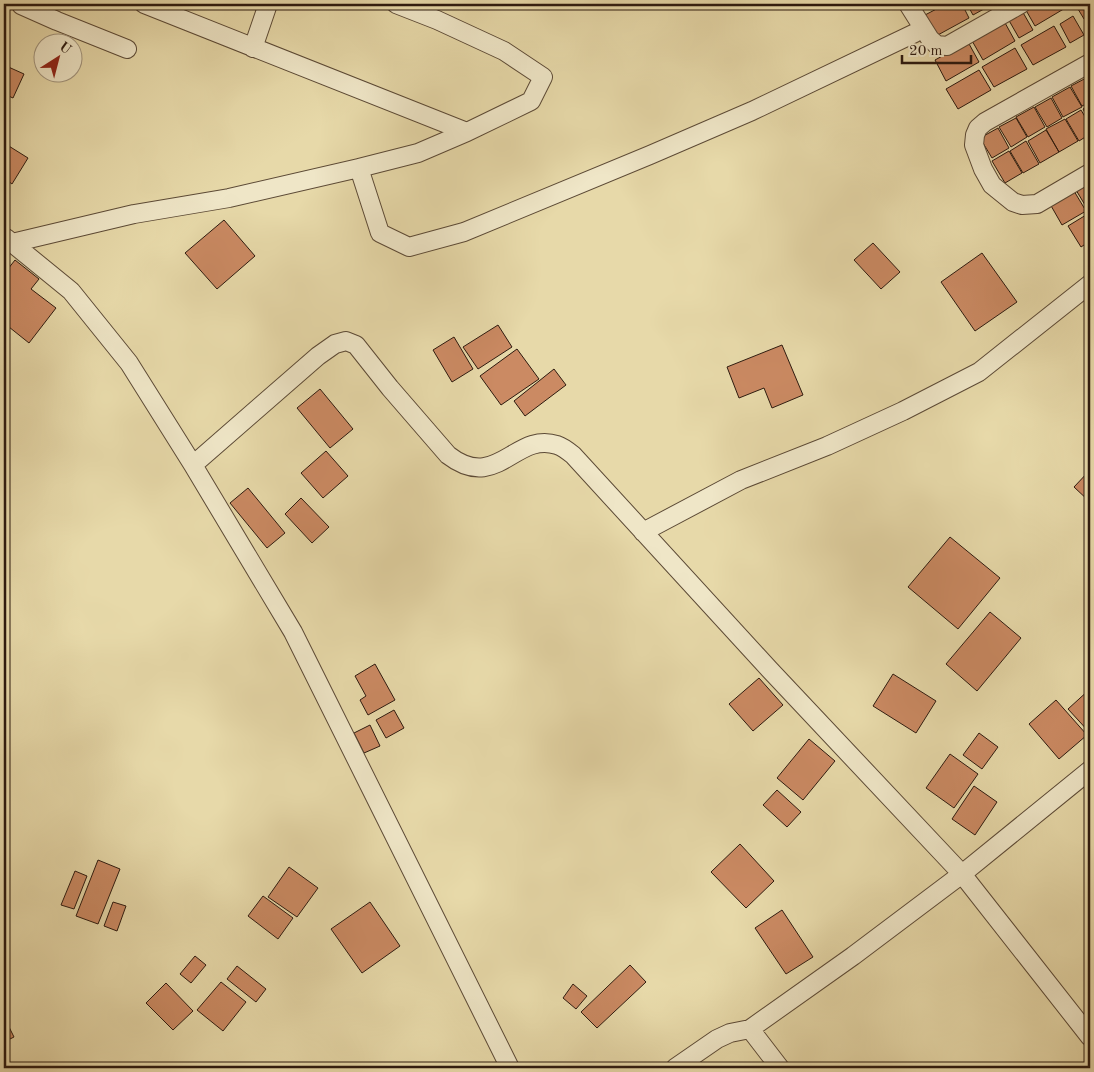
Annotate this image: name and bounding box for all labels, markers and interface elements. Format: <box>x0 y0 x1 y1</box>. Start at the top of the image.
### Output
north arrow <box>32 32 82 82</box>
scale bar <box>902 32 970 64</box>
text: U <box>56 39 74 57</box>
text: 20 m <box>909 44 943 59</box>

